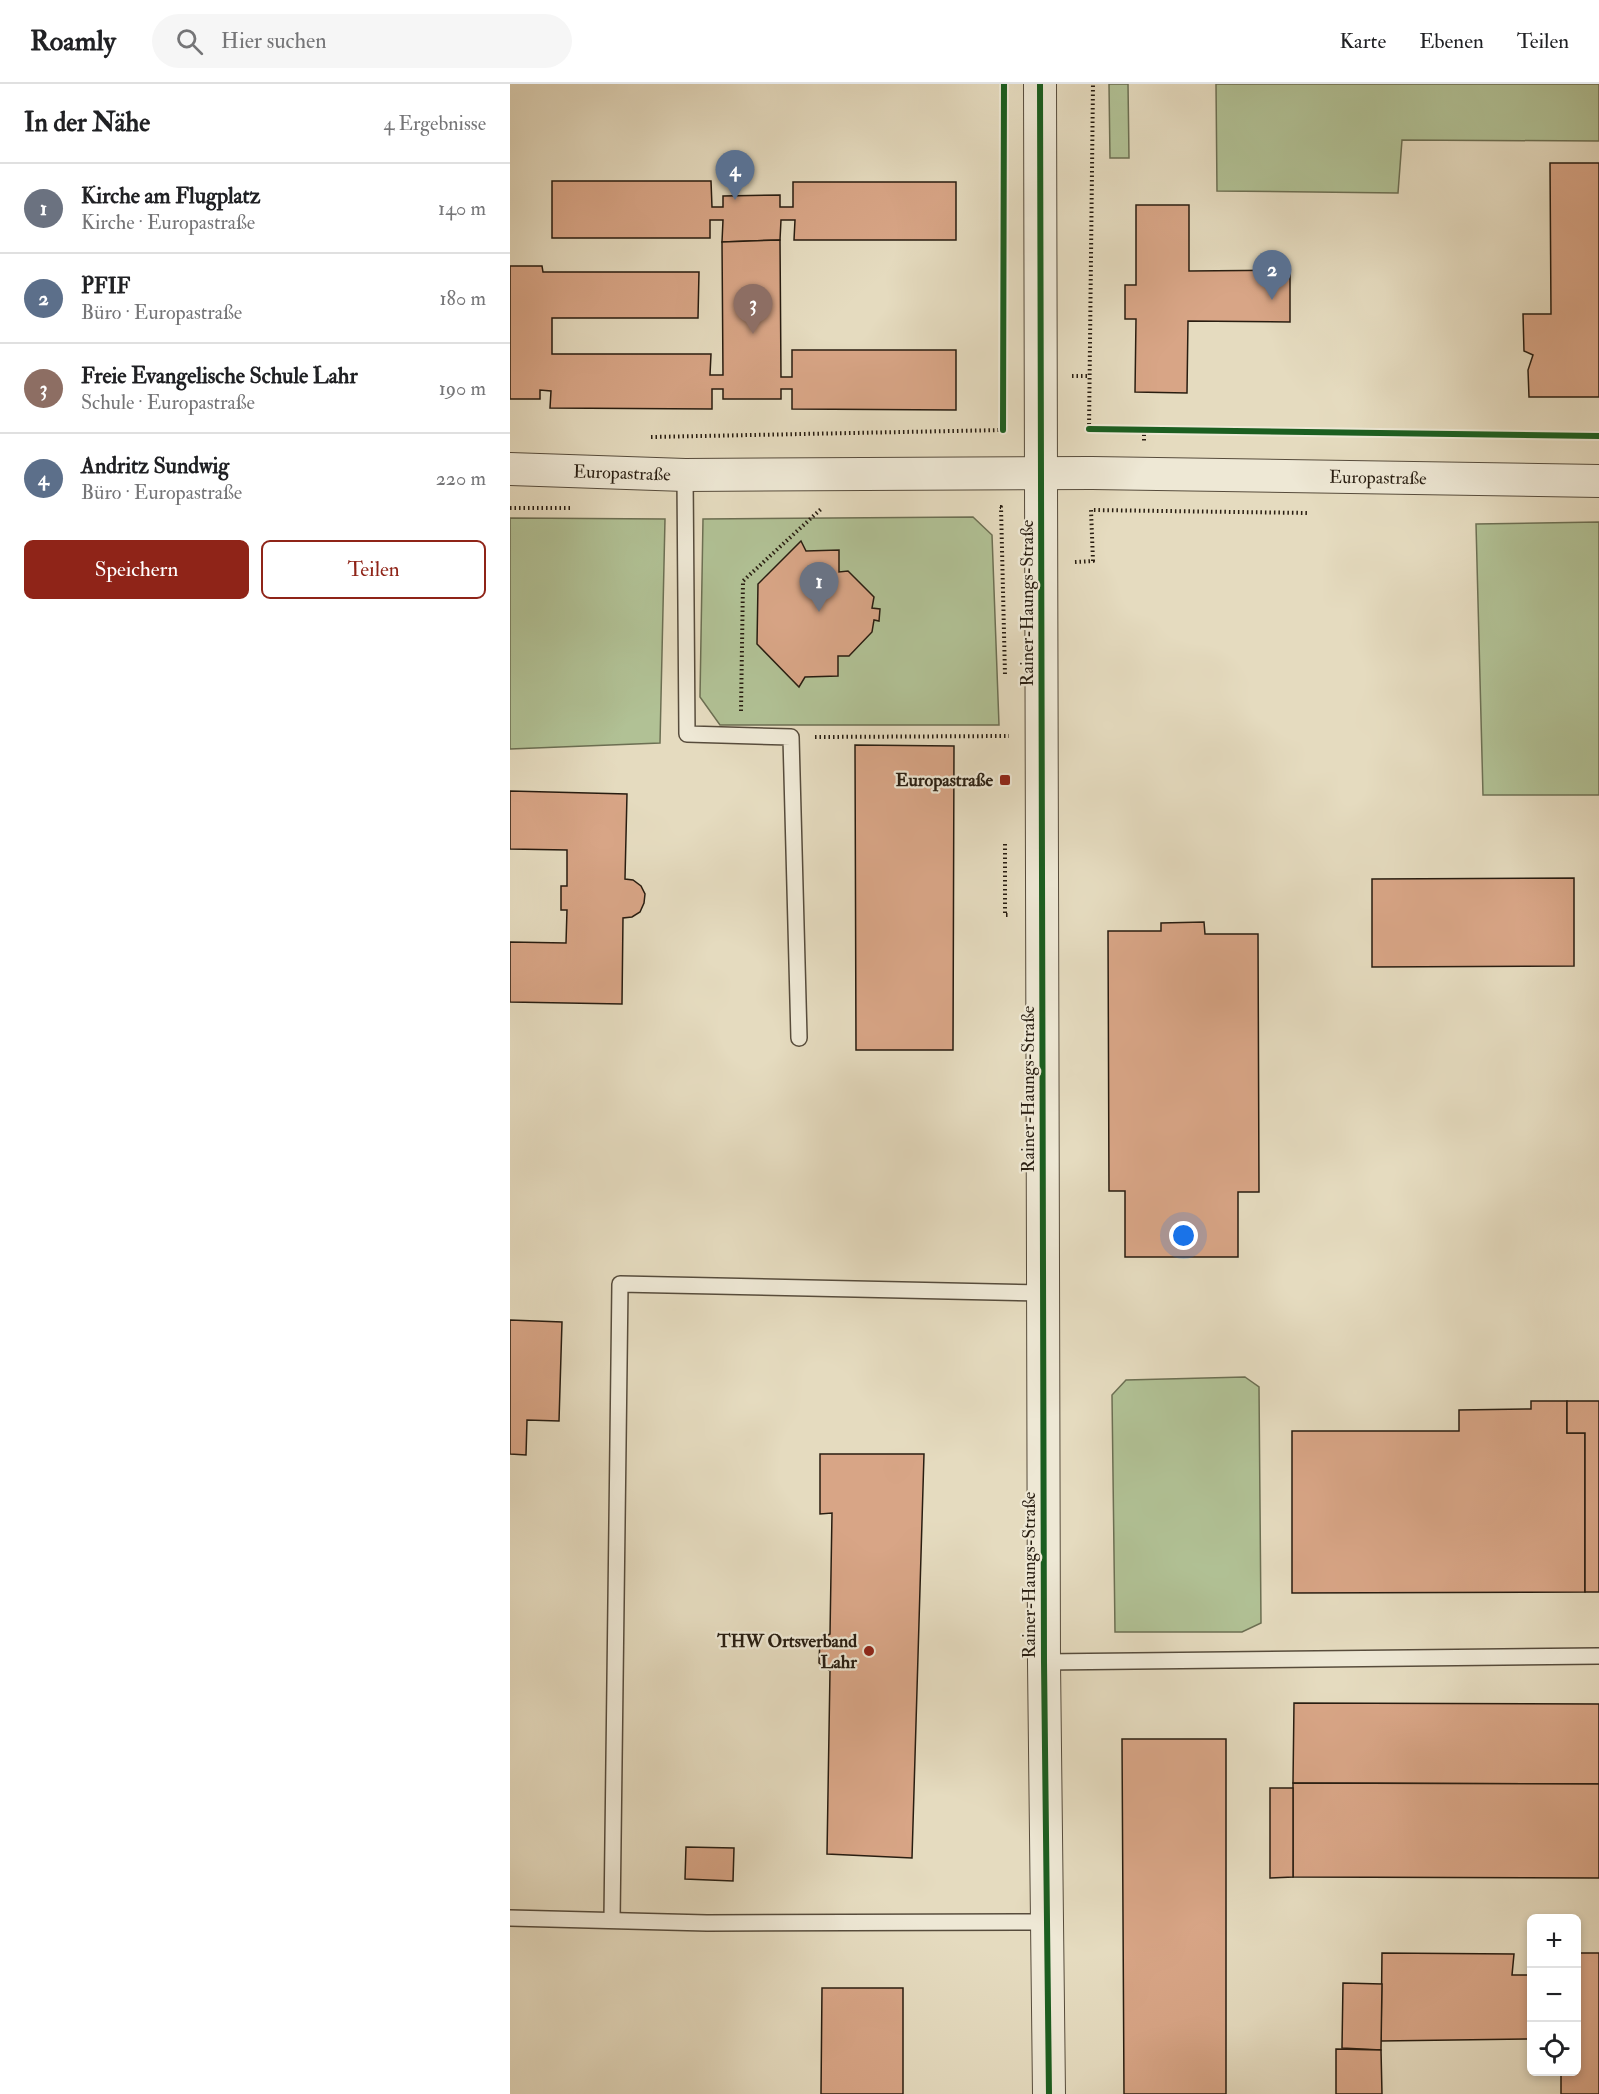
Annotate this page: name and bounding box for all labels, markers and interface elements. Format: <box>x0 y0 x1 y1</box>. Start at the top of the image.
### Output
search box <box>152 14 572 68</box>
text: Roamly <box>30 24 116 59</box>
icon: search <box>173 25 206 58</box>
text: Hier suchen <box>221 27 327 55</box>
text: Karte <box>1339 28 1386 55</box>
text: Ebenen <box>1419 28 1484 55</box>
text: Teilen <box>1517 28 1569 55</box>
text: In der Nähe <box>24 107 150 139</box>
text: 4 Ergebnisse <box>384 111 486 136</box>
pin: 4 <box>716 150 754 200</box>
text: Kirche am Flugplatz <box>81 182 260 210</box>
text: 1 <box>40 196 47 221</box>
text: 140 m <box>438 196 486 221</box>
text: Kirche · Europastraße <box>81 210 255 235</box>
pin: 2 <box>1252 250 1292 300</box>
text: PFIF <box>81 272 130 300</box>
pin: 3 <box>734 284 772 334</box>
text: 2 <box>38 286 49 311</box>
text: 180 m <box>439 286 486 311</box>
text: Büro · Europastraße <box>81 300 242 325</box>
text: Freie Evangelische Schule Lahr <box>81 362 358 390</box>
text: 3 <box>40 376 47 401</box>
text: 190 m <box>439 376 486 401</box>
text: Schule · Europastraße <box>81 390 255 415</box>
text: Andritz Sundwig <box>81 452 229 480</box>
street label: Europastraße <box>573 460 672 486</box>
street label: Europastraße <box>1329 465 1427 490</box>
text: 4 <box>38 466 49 491</box>
text: 220 m <box>436 466 486 491</box>
text: Büro · Europastraße <box>81 480 242 505</box>
street label: Rainer-Haungs-Straße <box>1016 519 1039 686</box>
button: Speichern <box>24 540 249 599</box>
button: Teilen <box>261 540 486 599</box>
pin: 1 <box>800 562 838 612</box>
place label: Europastraße <box>896 769 993 792</box>
marker: Europastraße <box>998 773 1012 787</box>
street label: Rainer-Haungs-Straße <box>1017 1005 1040 1172</box>
your location <box>1169 1221 1198 1250</box>
street label: Rainer-Haungs-Straße <box>1018 1491 1041 1658</box>
place label: THW Ortsverband Lahr <box>716 1630 857 1674</box>
marker: THW Ortsverband Lahr <box>862 1644 876 1658</box>
map controls <box>1527 1914 1581 2076</box>
button: + <box>1527 1914 1581 1968</box>
button: − <box>1527 1968 1581 2022</box>
button: locate <box>1527 2022 1581 2076</box>

